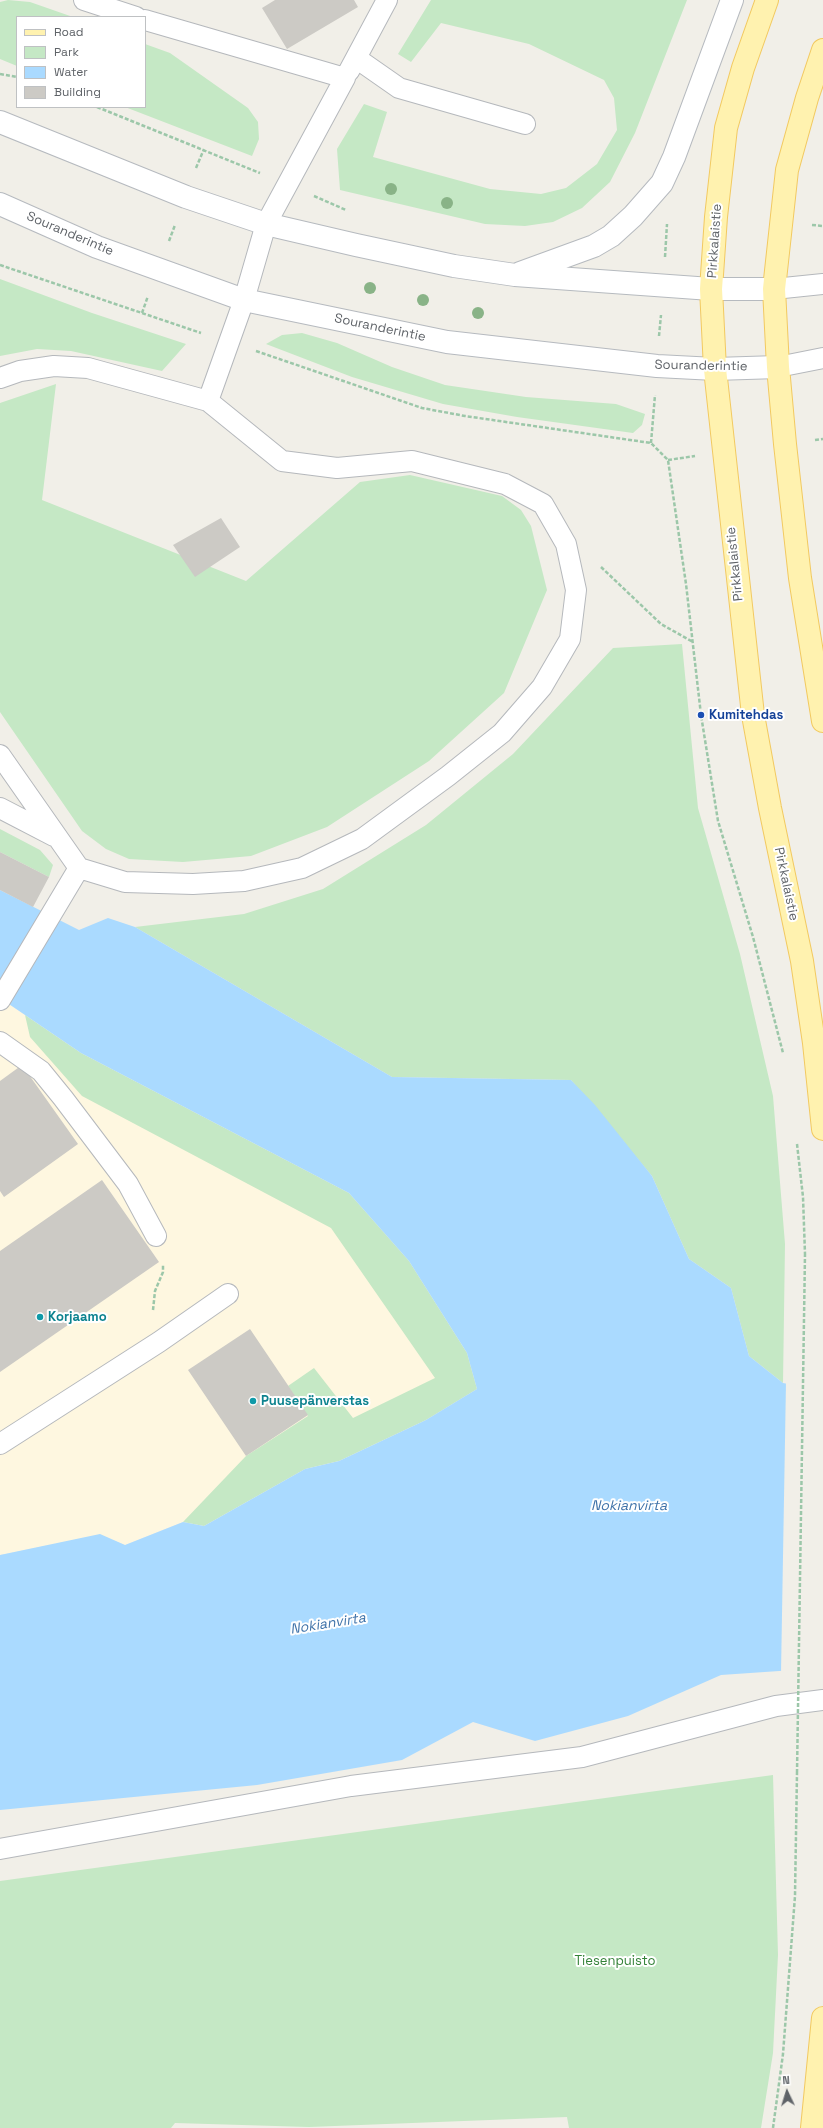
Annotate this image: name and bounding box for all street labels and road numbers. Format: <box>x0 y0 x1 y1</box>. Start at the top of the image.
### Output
street label: Pirkkalaistie <box>705 203 725 279</box>
street label: Souranderintie <box>24 209 116 259</box>
street label: Souranderintie <box>333 311 427 345</box>
street label: Souranderintie <box>654 357 748 375</box>
street label: Pirkkalaistie <box>723 526 747 602</box>
street label: Pirkkalaistie <box>771 846 801 922</box>

